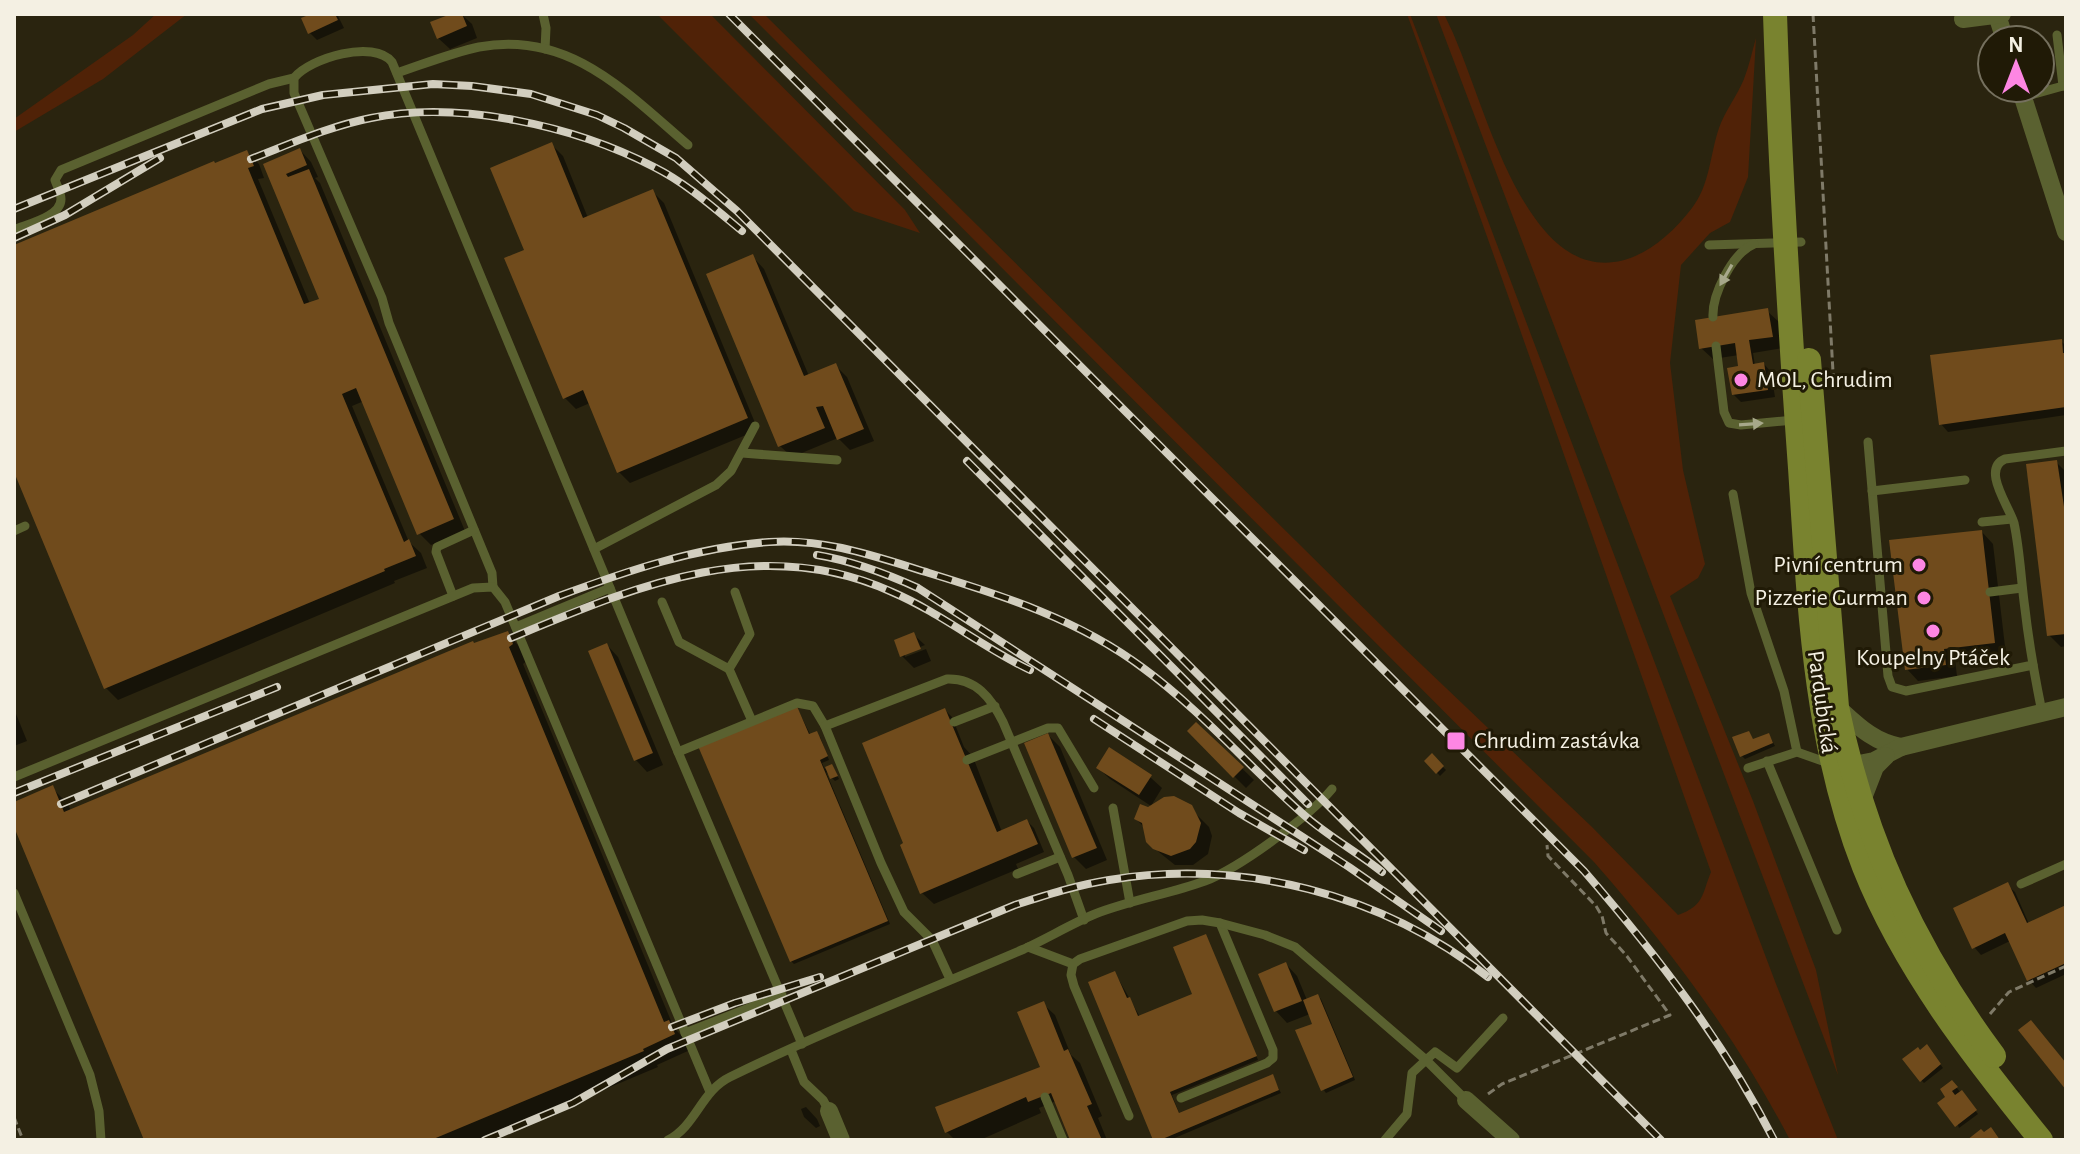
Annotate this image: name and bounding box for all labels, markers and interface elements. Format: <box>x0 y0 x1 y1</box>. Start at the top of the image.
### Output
north arrow <box>1976 24 2056 104</box>
text: N <box>2008 34 2024 56</box>
one-way arrow <box>1719 264 1733 286</box>
place label: MOL, Chrudim <box>1757 368 1893 392</box>
marker: MOL, Chrudim <box>1732 371 1750 389</box>
one-way arrow <box>1739 417 1764 430</box>
place label: Pivní centrum <box>1773 553 1903 577</box>
marker: Pivní centrum <box>1910 556 1928 574</box>
place label: Pizzerie Gurman <box>1755 586 1908 610</box>
marker: Pizzerie Gurman <box>1915 589 1933 607</box>
marker: Koupelny Ptáček <box>1924 622 1942 640</box>
place label: Koupelny Ptáček <box>1856 646 2010 670</box>
street label: Pardubická <box>1803 649 1841 755</box>
place label: Chrudim zastávka <box>1474 729 1640 753</box>
marker: Chrudim zastávka <box>1445 730 1467 752</box>

